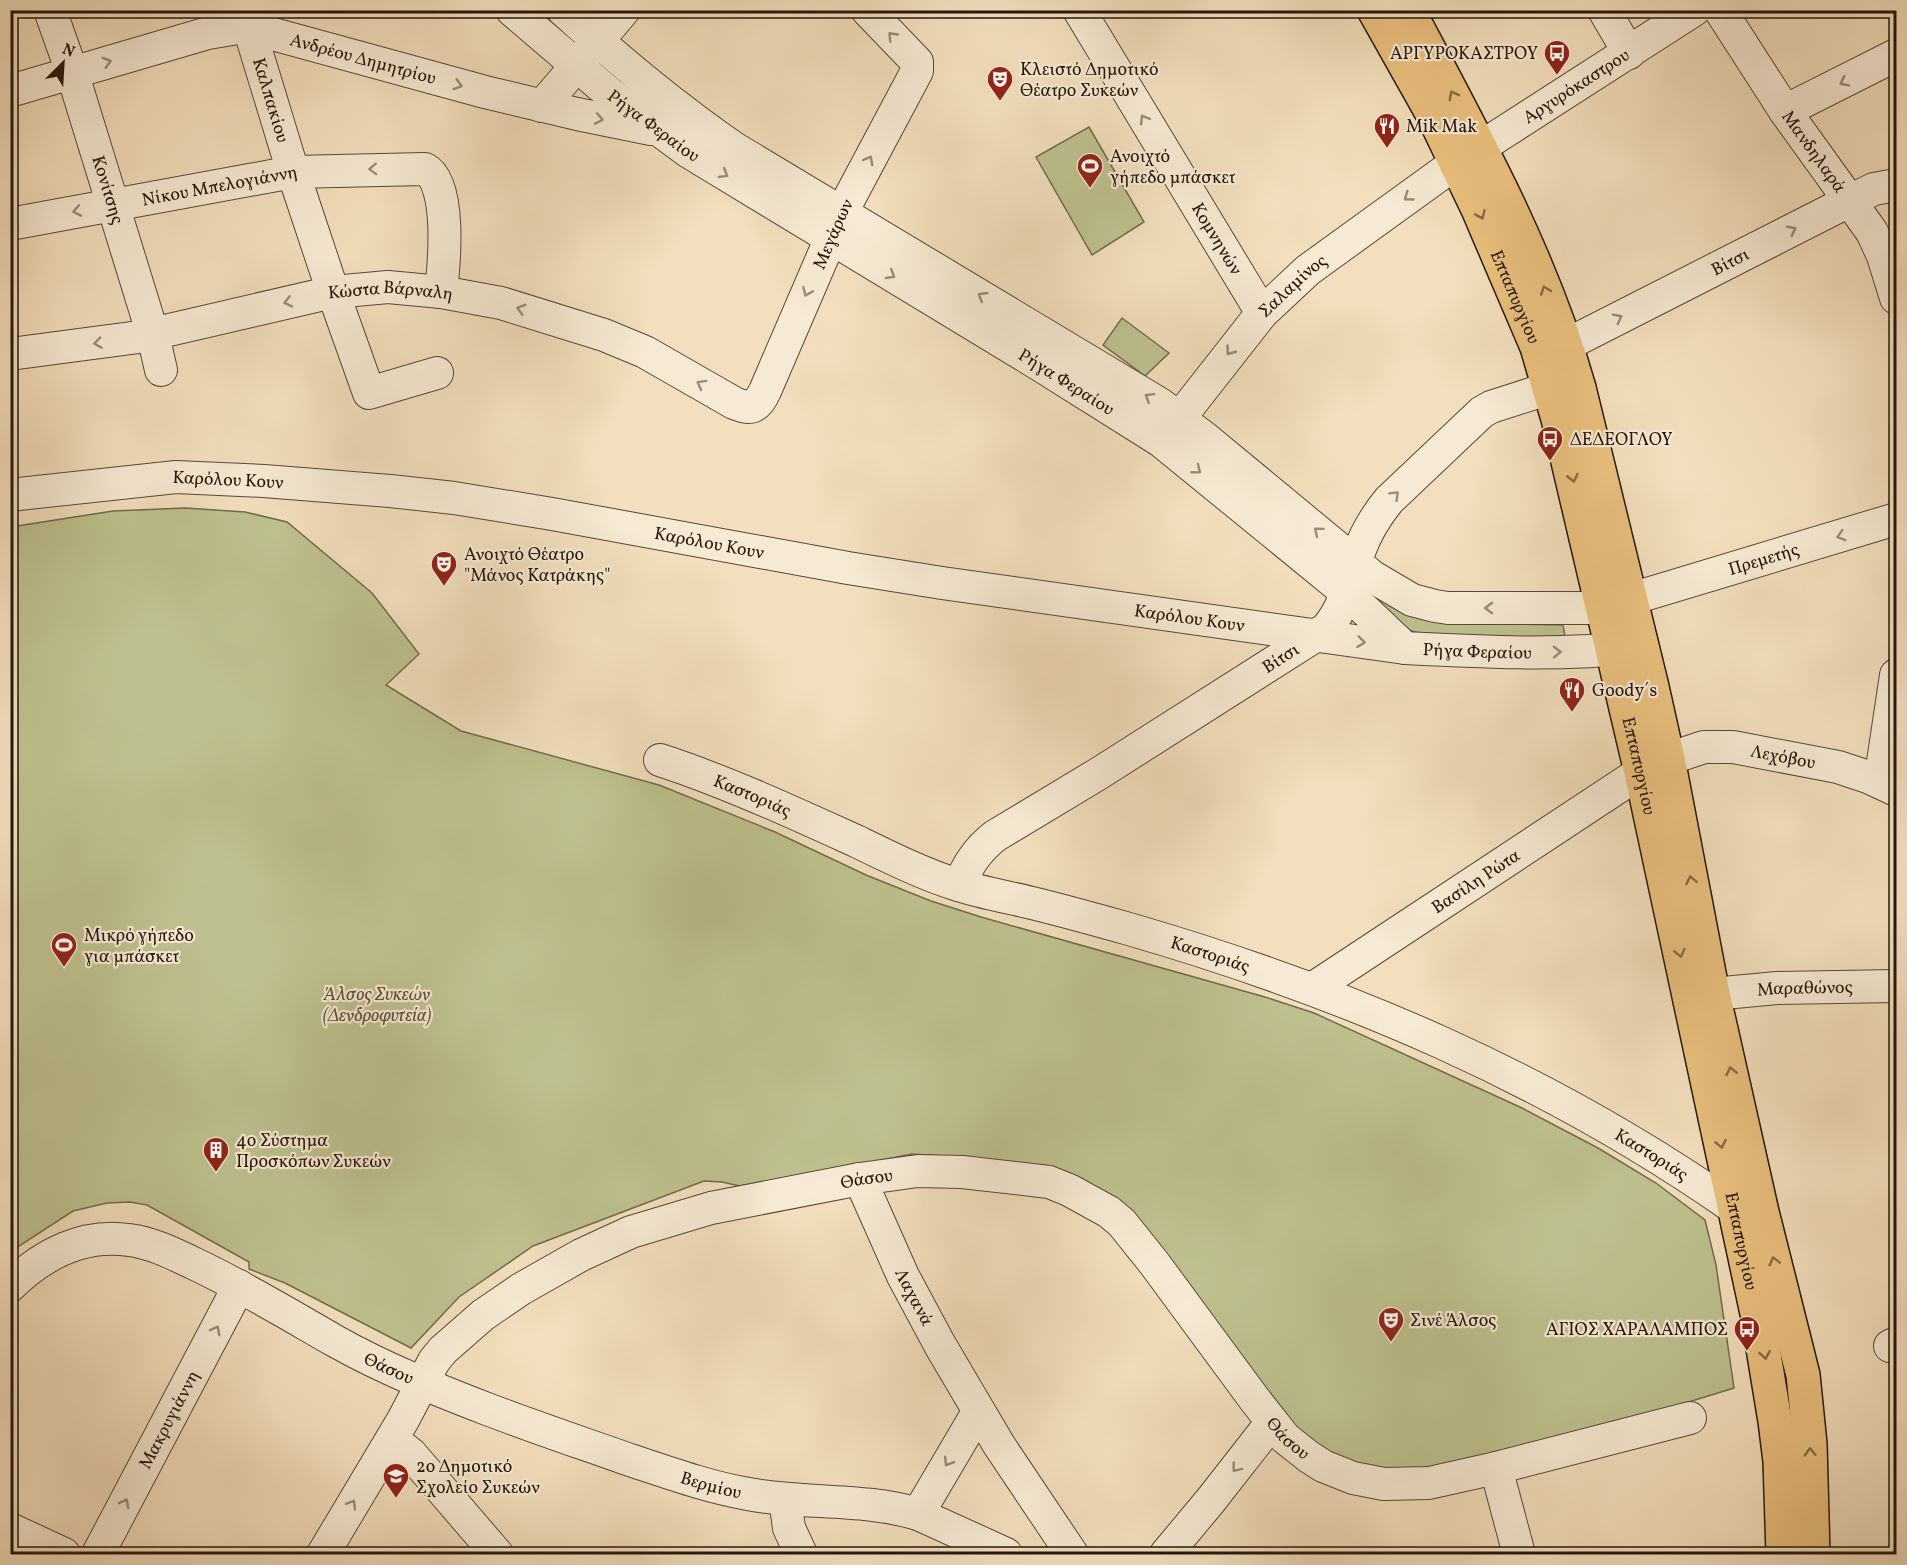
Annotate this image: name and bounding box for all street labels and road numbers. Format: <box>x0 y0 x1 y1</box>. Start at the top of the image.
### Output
street label: Ανδρέου Δημητρίου <box>287 28 439 92</box>
street label: Αργυρόκαστρου <box>1518 44 1635 131</box>
street label: Καλπακίου <box>245 55 294 146</box>
street label: Ρήγα Φεραίου <box>601 85 704 169</box>
street label: Μανδηλαρά <box>1775 106 1851 199</box>
street label: Κονίτσης <box>84 153 129 228</box>
street label: Νίκου Μπελογιάννη <box>140 160 300 214</box>
street label: Μεγάρων <box>808 195 861 274</box>
street label: Κομνηνών <box>1184 199 1247 280</box>
street label: Βίτσι <box>1707 243 1754 283</box>
street label: Επταπυργίου <box>1483 246 1545 348</box>
street label: Σαλαμίνος <box>1254 249 1333 324</box>
street label: Κώστα Βάρναλη <box>327 276 455 308</box>
street label: Ρήγα Φεραίου <box>1013 344 1119 423</box>
street label: Καρόλου Κουν <box>172 466 285 497</box>
street label: Καρόλου Κουν <box>652 522 766 566</box>
street label: Πρεμετής <box>1726 538 1802 583</box>
street label: Καρόλου Κουν <box>1132 599 1246 639</box>
street label: Βίτσι <box>1258 638 1305 680</box>
street label: Ρήγα Φεραίου <box>1422 638 1532 666</box>
street label: Επταπυργίου <box>1614 715 1661 817</box>
street label: Λεχόβου <box>1748 740 1817 776</box>
street label: Καστοριάς <box>709 769 795 824</box>
street label: Βασίλη Ρώτα <box>1427 844 1526 921</box>
street label: Καστοριάς <box>1167 931 1253 980</box>
street label: Μαραθώνος <box>1756 976 1853 1004</box>
street label: Καστοριάς <box>1610 1123 1693 1188</box>
street label: Θάσου <box>839 1164 894 1196</box>
street label: Επταπυργίου <box>1717 1190 1763 1293</box>
street label: Λαχανά <box>887 1265 939 1331</box>
street label: Θάσου <box>359 1347 417 1392</box>
street label: Μακρυγιάννη <box>134 1366 206 1474</box>
street label: Θάσου <box>1259 1412 1314 1467</box>
street label: Βερμίου <box>677 1466 743 1506</box>

